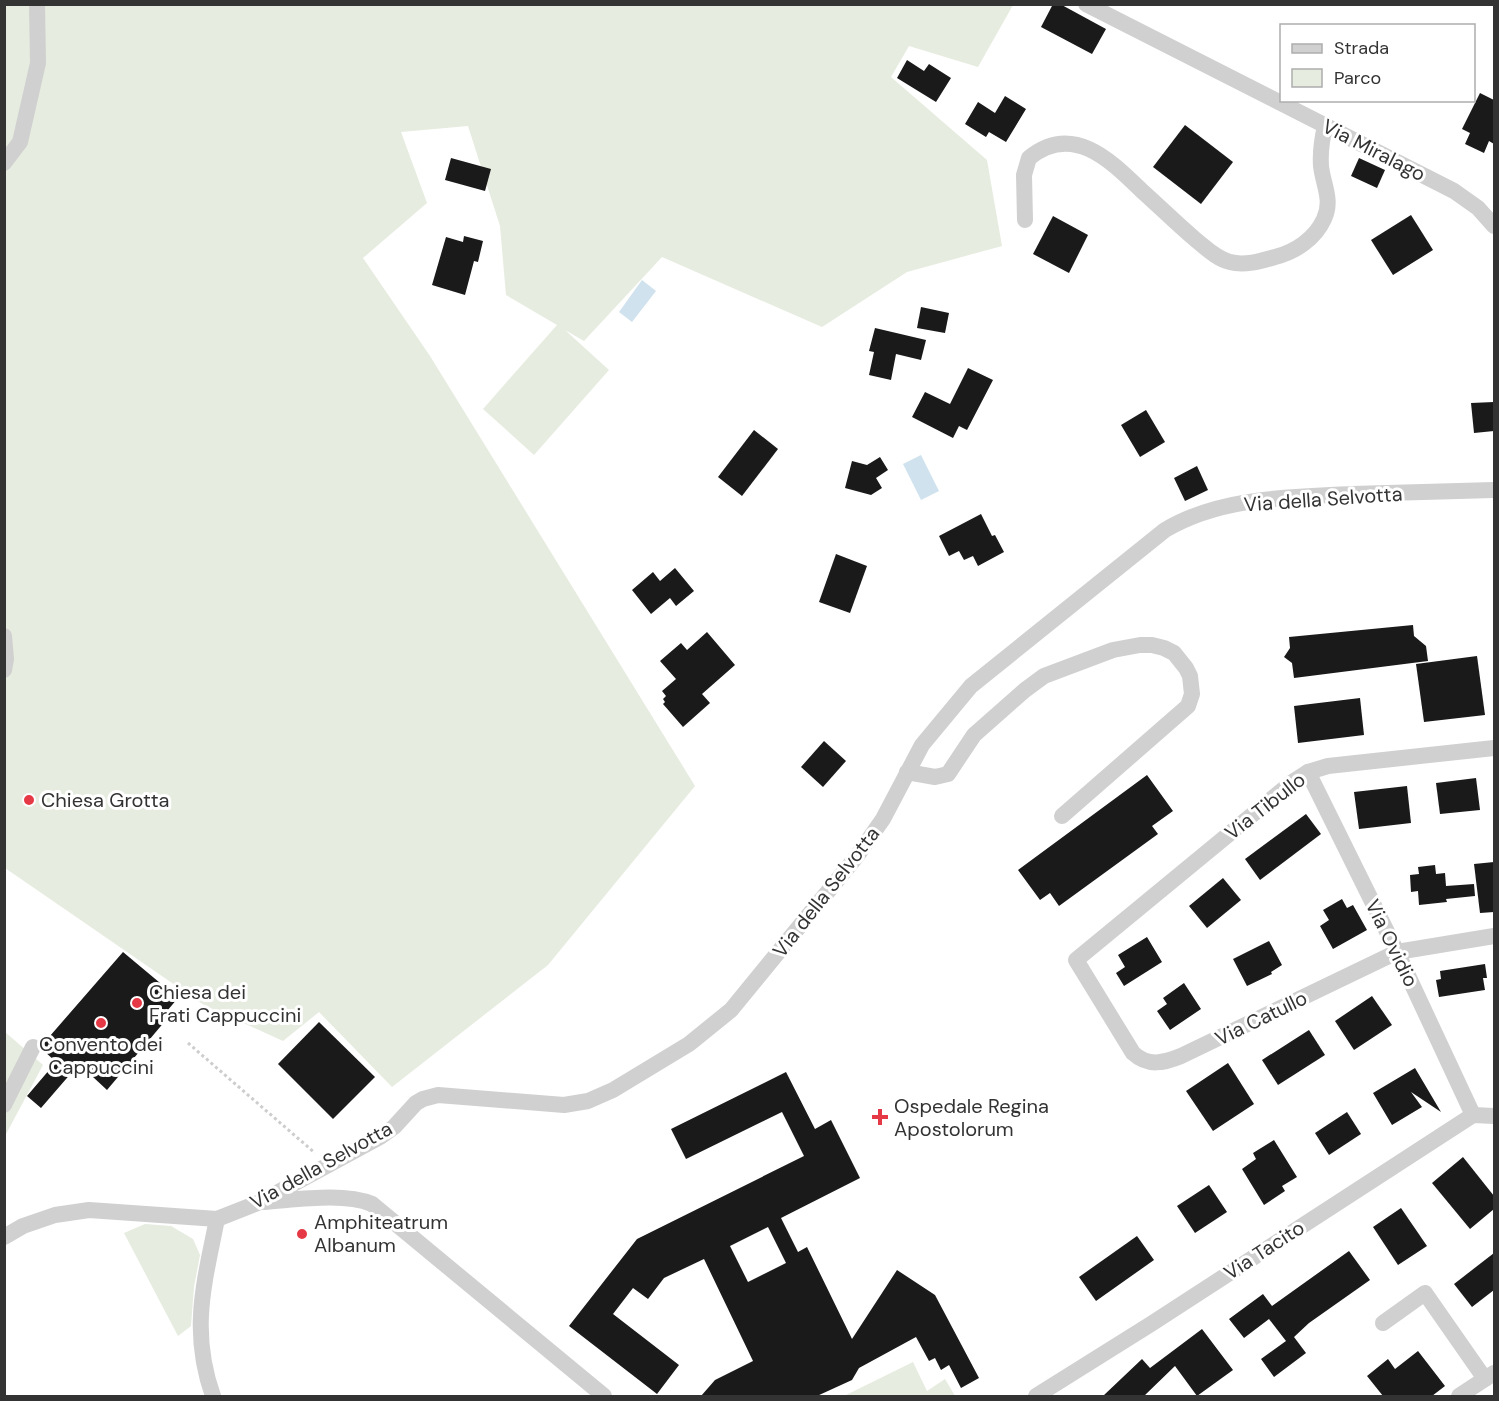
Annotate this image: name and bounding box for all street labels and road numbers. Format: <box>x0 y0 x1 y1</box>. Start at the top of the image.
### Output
street label: Via Miralago <box>1318 113 1430 187</box>
street label: Via della Selvotta <box>1243 480 1403 518</box>
street label: Via Tibullo <box>1219 766 1311 846</box>
street label: Via della Selvotta <box>767 821 885 963</box>
street label: Via Ovidio <box>1360 895 1424 991</box>
street label: Via Catullo <box>1211 985 1311 1051</box>
street label: Via della Selvotta <box>245 1115 397 1215</box>
street label: Via Tacito <box>1219 1214 1309 1286</box>

